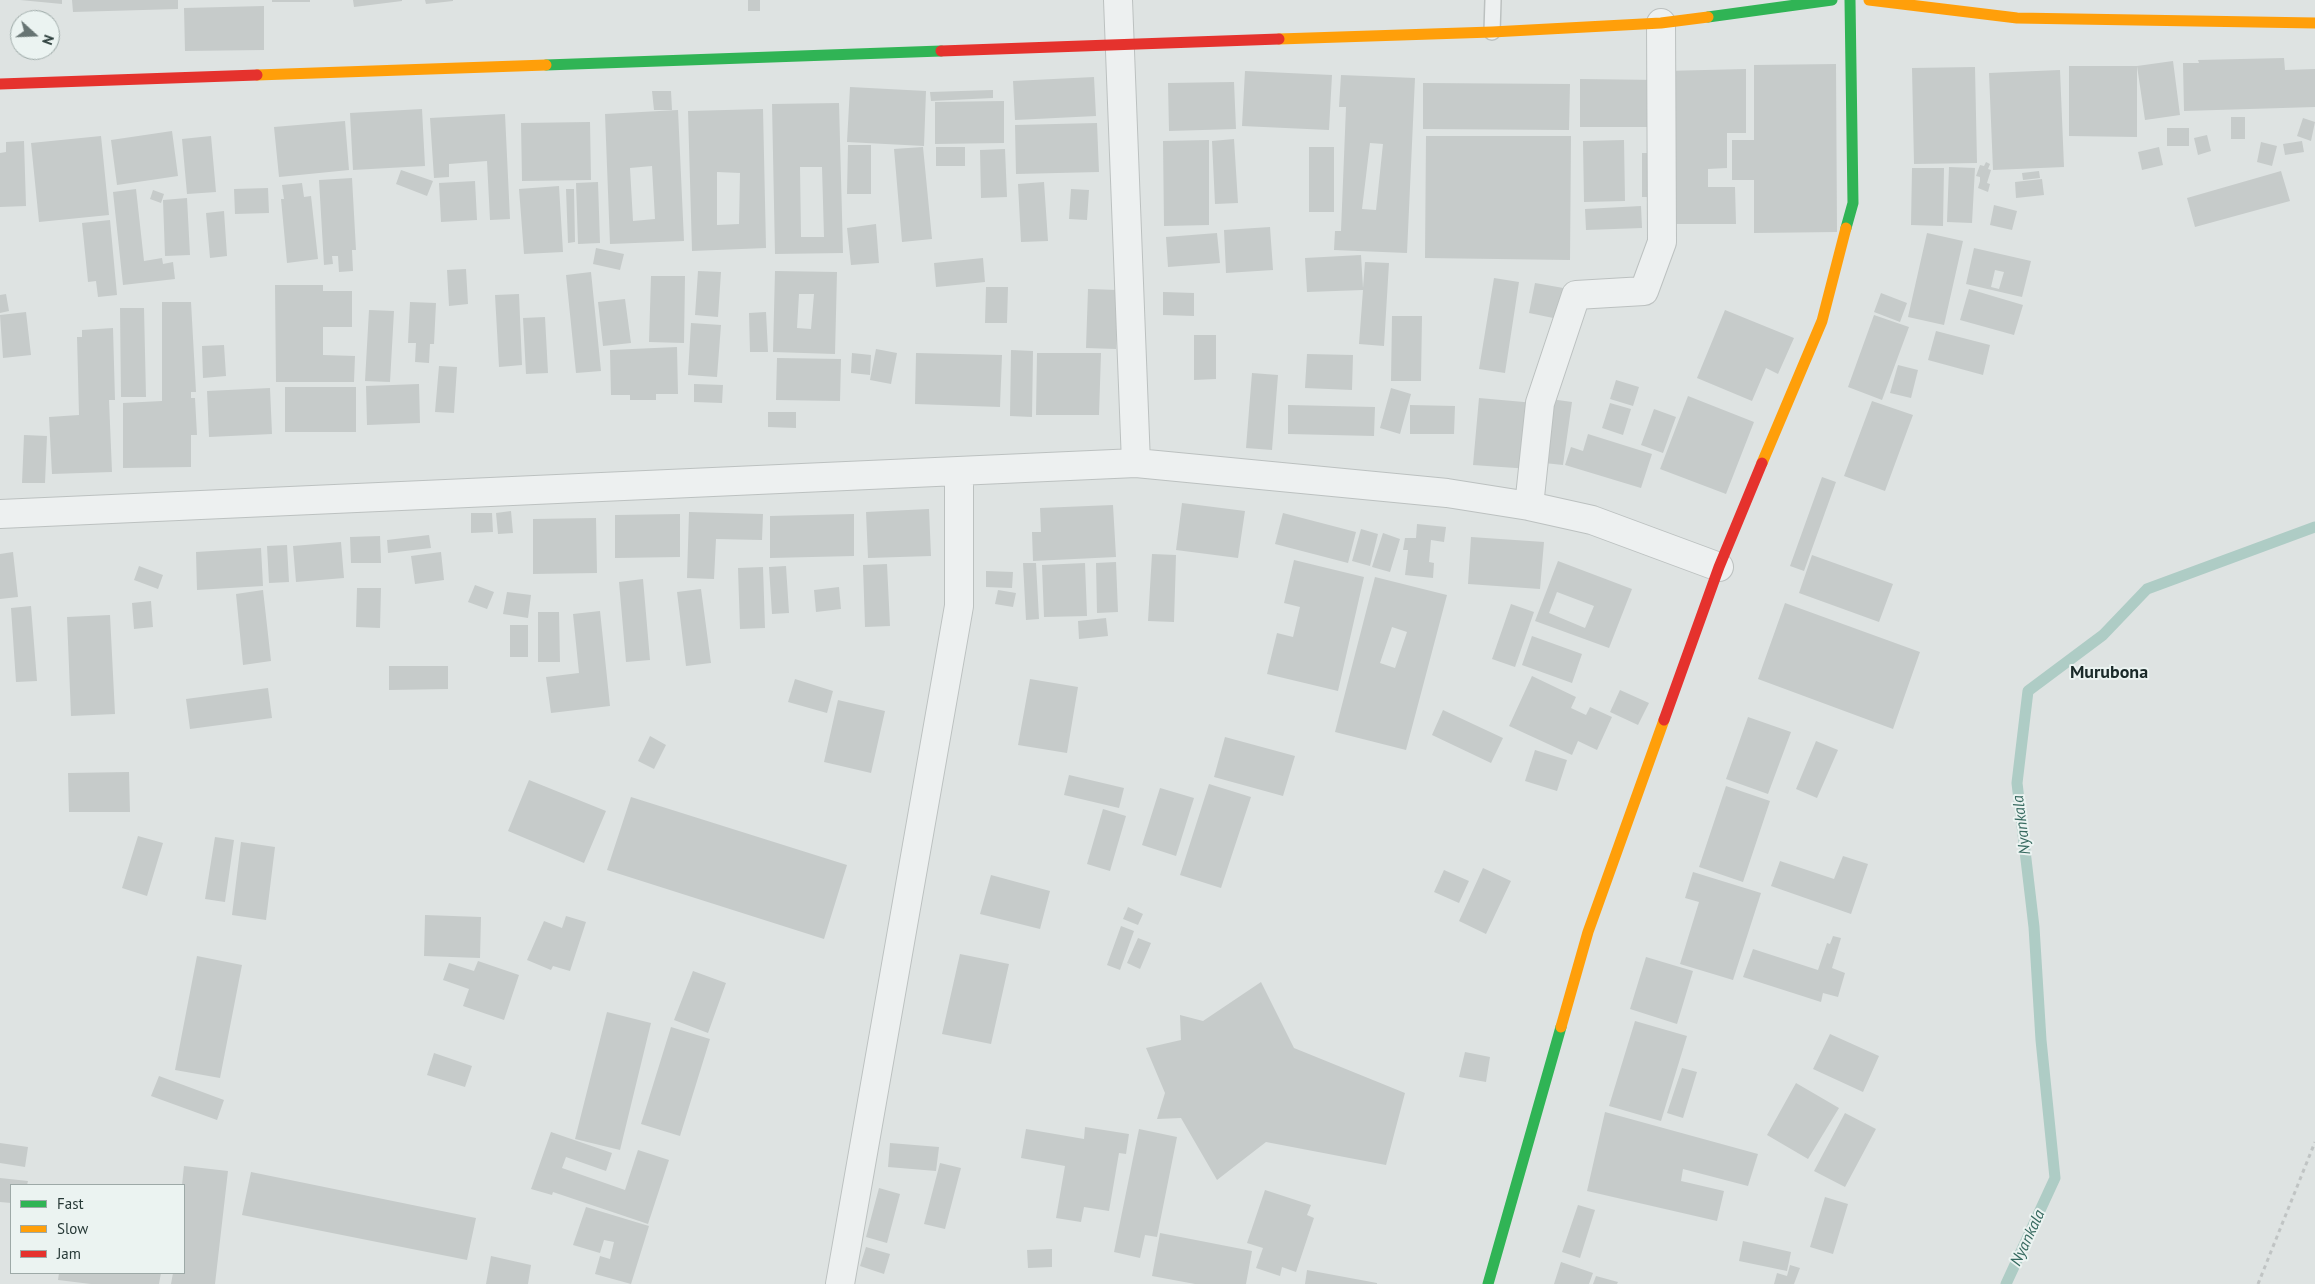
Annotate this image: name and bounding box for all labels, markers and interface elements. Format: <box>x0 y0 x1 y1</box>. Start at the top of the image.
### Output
north arrow <box>10 10 60 60</box>
text: N <box>38 32 58 47</box>
district label: Murubona <box>2070 662 2148 684</box>
water label: Nyankala <box>2009 794 2035 856</box>
legend <box>10 1184 185 1274</box>
text: Fast <box>57 1194 84 1213</box>
water label: Nyankala <box>2007 1207 2049 1269</box>
text: Slow <box>57 1219 88 1238</box>
text: Jam <box>57 1244 81 1263</box>

